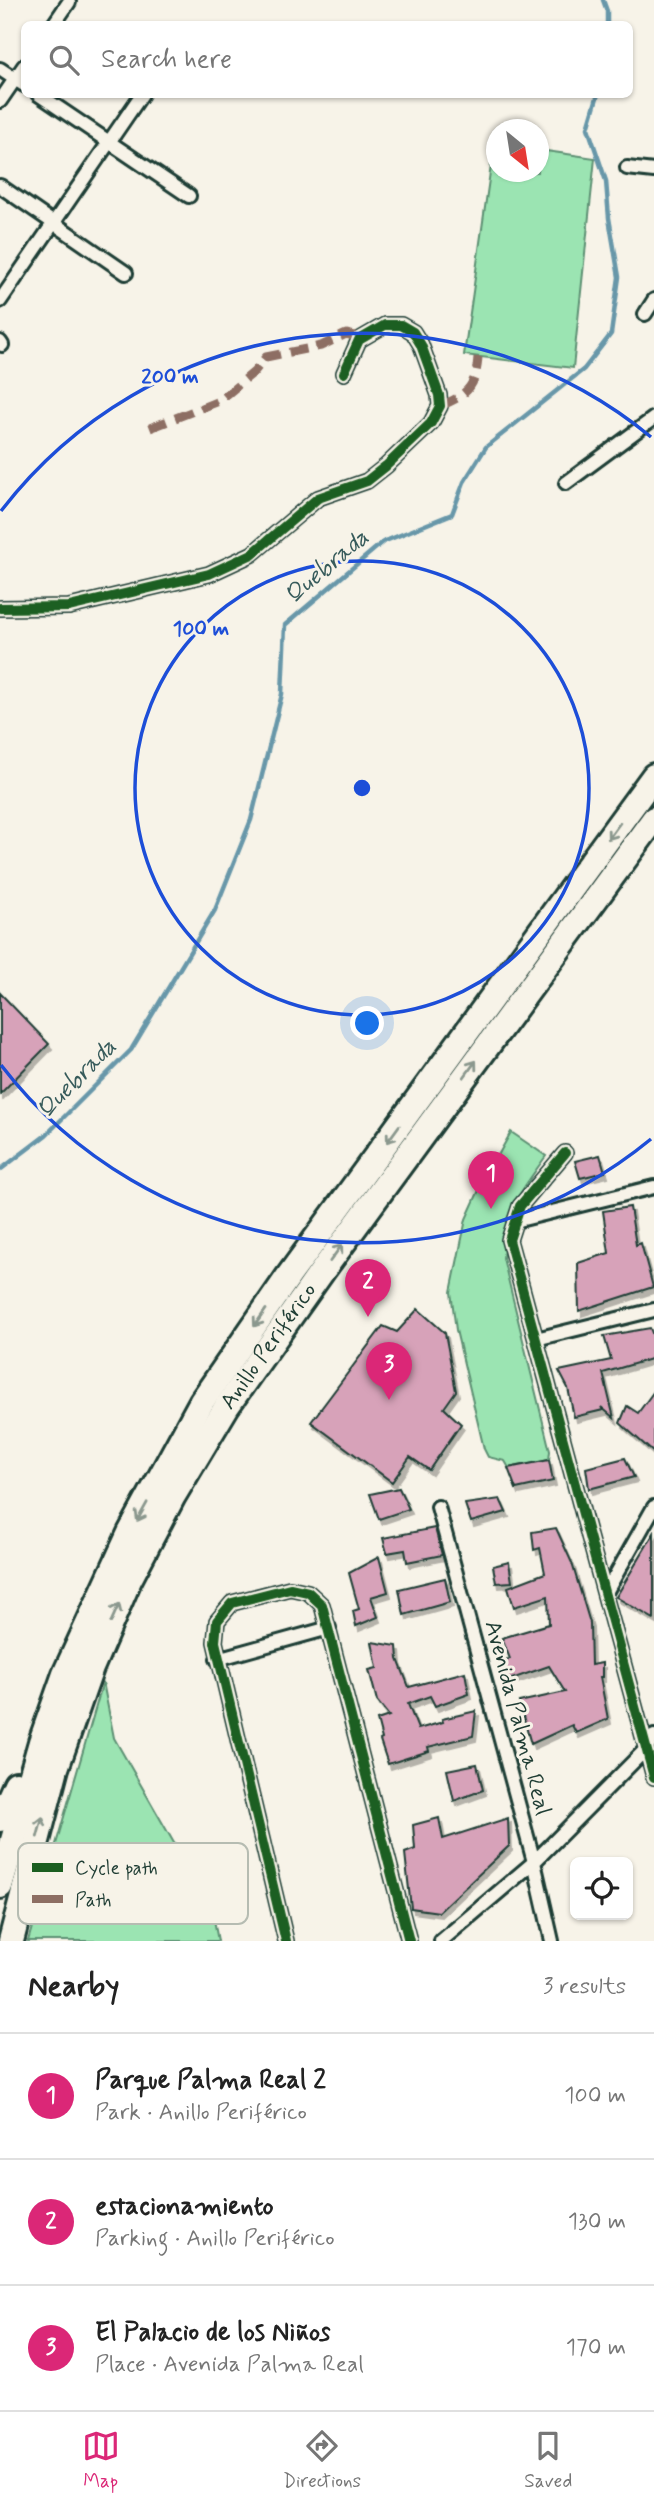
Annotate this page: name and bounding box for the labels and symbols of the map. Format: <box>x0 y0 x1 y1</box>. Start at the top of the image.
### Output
north arrow <box>486 119 549 182</box>
text: 200 m <box>141 363 199 391</box>
water label: Quebrada <box>278 523 376 611</box>
text: 100 m <box>173 615 229 643</box>
centre of rings <box>350 776 374 800</box>
one-way arrow <box>607 821 621 840</box>
your location <box>350 1006 384 1040</box>
water label: Quebrada <box>30 1032 124 1126</box>
one-way arrow <box>463 1061 478 1079</box>
one-way arrow <box>386 1124 400 1143</box>
pin: 1 <box>468 1151 514 1209</box>
one-way arrow <box>328 1244 343 1263</box>
pin: 2 <box>345 1259 391 1317</box>
street label: Anillo Periférico <box>214 1277 324 1416</box>
one-way arrow <box>253 1308 267 1327</box>
pin: 3 <box>366 1342 412 1400</box>
one-way arrow <box>135 1501 148 1522</box>
one-way arrow <box>109 1603 122 1624</box>
street label: Avenida Palma Real <box>477 1617 557 1819</box>
one-way arrow <box>34 1817 47 1839</box>
legend <box>18 1843 248 1924</box>
text: Cycle path <box>75 1856 158 1881</box>
text: Path <box>75 1888 112 1913</box>

